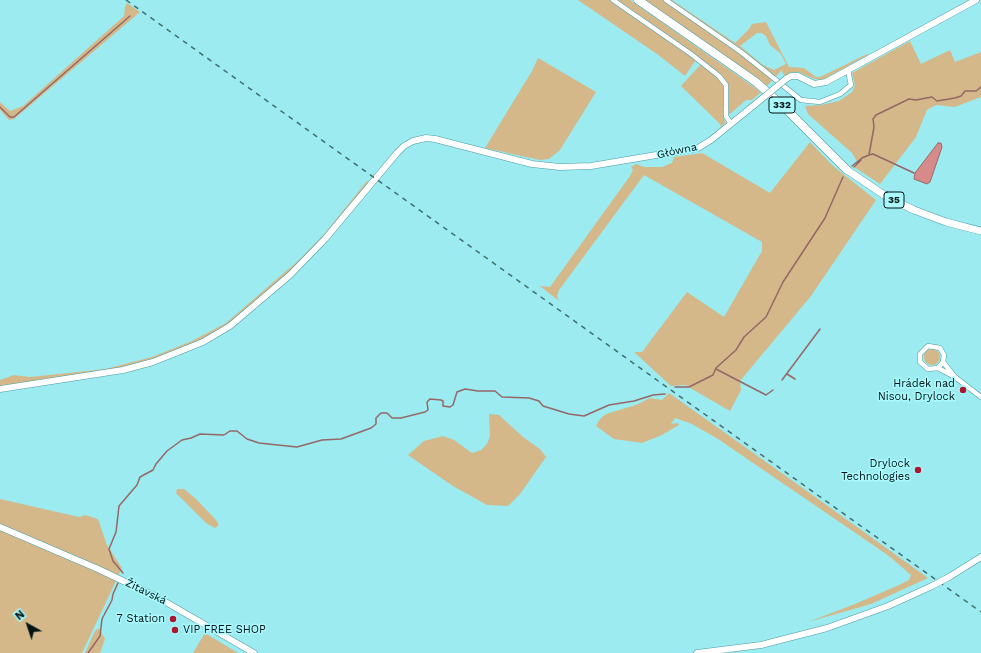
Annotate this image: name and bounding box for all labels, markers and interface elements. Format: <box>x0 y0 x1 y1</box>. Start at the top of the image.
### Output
road number: 332 <box>769 97 795 113</box>
street label: Główna <box>656 140 698 162</box>
road number: 35 <box>884 192 904 208</box>
place label: Hrádek nad Nisou, Drylock <box>878 377 955 403</box>
marker: Hrádek nad Nisou, Drylock <box>958 385 968 395</box>
place label: Drylock Technologies <box>841 457 910 483</box>
marker: Drylock Technologies <box>913 465 923 475</box>
street label: Žitavská <box>123 576 169 608</box>
north arrow <box>8 605 48 645</box>
text: N <box>13 608 27 623</box>
place label: 7 Station <box>116 612 165 626</box>
marker: 7 Station <box>168 614 178 624</box>
place label: VIP FREE SHOP <box>183 623 266 637</box>
marker: VIP FREE SHOP <box>170 625 180 635</box>

